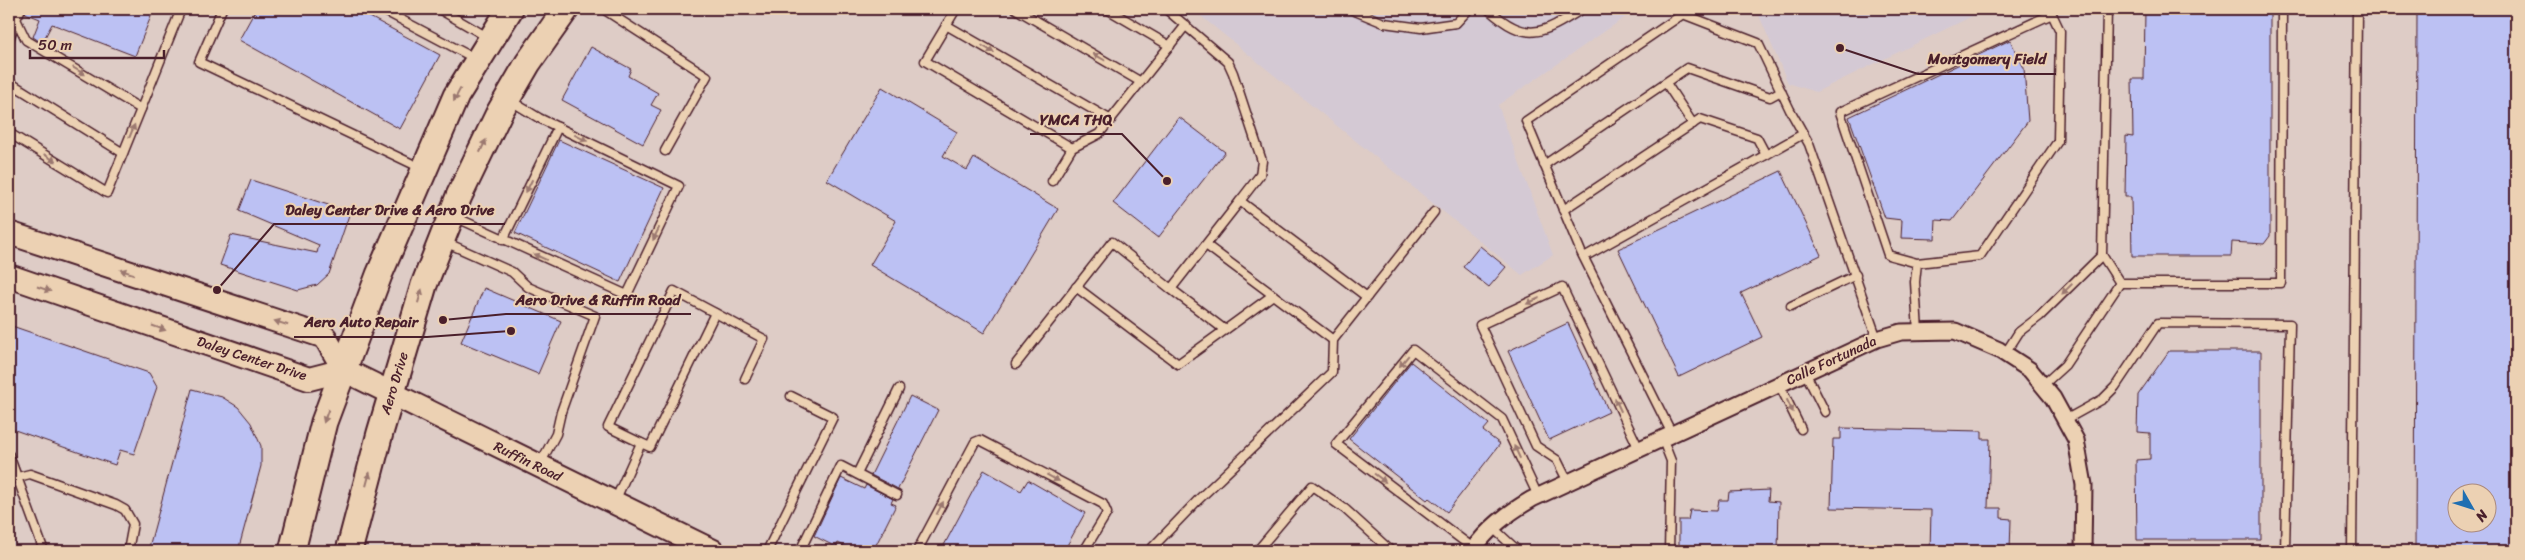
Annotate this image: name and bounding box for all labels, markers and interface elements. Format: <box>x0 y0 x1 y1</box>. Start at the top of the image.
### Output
scale bar <box>30 28 164 60</box>
text: 50 m <box>38 32 73 58</box>
callout: Montgomery Field <box>1918 44 2056 74</box>
one-way arrow <box>982 45 995 54</box>
text: Montgomery Field <box>1927 46 2047 72</box>
one-way arrow <box>1092 53 1107 61</box>
one-way arrow <box>72 67 85 76</box>
one-way arrow <box>453 88 461 103</box>
callout: YMCA THQ <box>1030 104 1122 134</box>
text: YMCA THQ <box>1040 107 1113 133</box>
one-way arrow <box>129 123 136 138</box>
one-way arrow <box>574 134 588 142</box>
one-way arrow <box>479 139 487 153</box>
one-way arrow <box>44 154 57 163</box>
one-way arrow <box>525 179 533 194</box>
callout: Daley Center Drive & Aero Drive <box>274 194 505 224</box>
text: Daley Center Drive & Aero Drive <box>285 197 495 223</box>
one-way arrow <box>652 227 660 241</box>
one-way arrow <box>533 252 547 260</box>
one-way arrow <box>119 268 134 276</box>
one-way arrow <box>2061 283 2073 295</box>
callout: Aero Drive & Ruffin Road <box>506 284 691 314</box>
one-way arrow <box>37 285 52 293</box>
text: Aero Drive & Ruffin Road <box>514 287 682 313</box>
one-way arrow <box>417 288 425 303</box>
one-way arrow <box>1526 297 1540 305</box>
callout: Aero Auto Repair <box>294 307 427 337</box>
text: Aero Auto Repair <box>303 309 420 335</box>
one-way arrow <box>274 318 289 326</box>
one-way arrow <box>151 325 166 332</box>
street label: Daley Center Drive <box>194 329 310 388</box>
street label: Calle Fortunada <box>1782 329 1881 392</box>
street label: Aero Drive <box>373 349 416 419</box>
one-way arrow <box>1399 354 1410 367</box>
one-way arrow <box>1614 398 1622 412</box>
one-way arrow <box>1786 399 1794 414</box>
one-way arrow <box>322 408 330 423</box>
street label: Ruffin Road <box>489 434 568 489</box>
one-way arrow <box>1513 445 1521 459</box>
one-way arrow <box>364 472 372 487</box>
one-way arrow <box>1373 473 1387 483</box>
one-way arrow <box>1046 474 1060 482</box>
north arrow <box>2448 482 2498 532</box>
one-way arrow <box>936 501 944 515</box>
text: N <box>2469 503 2495 528</box>

